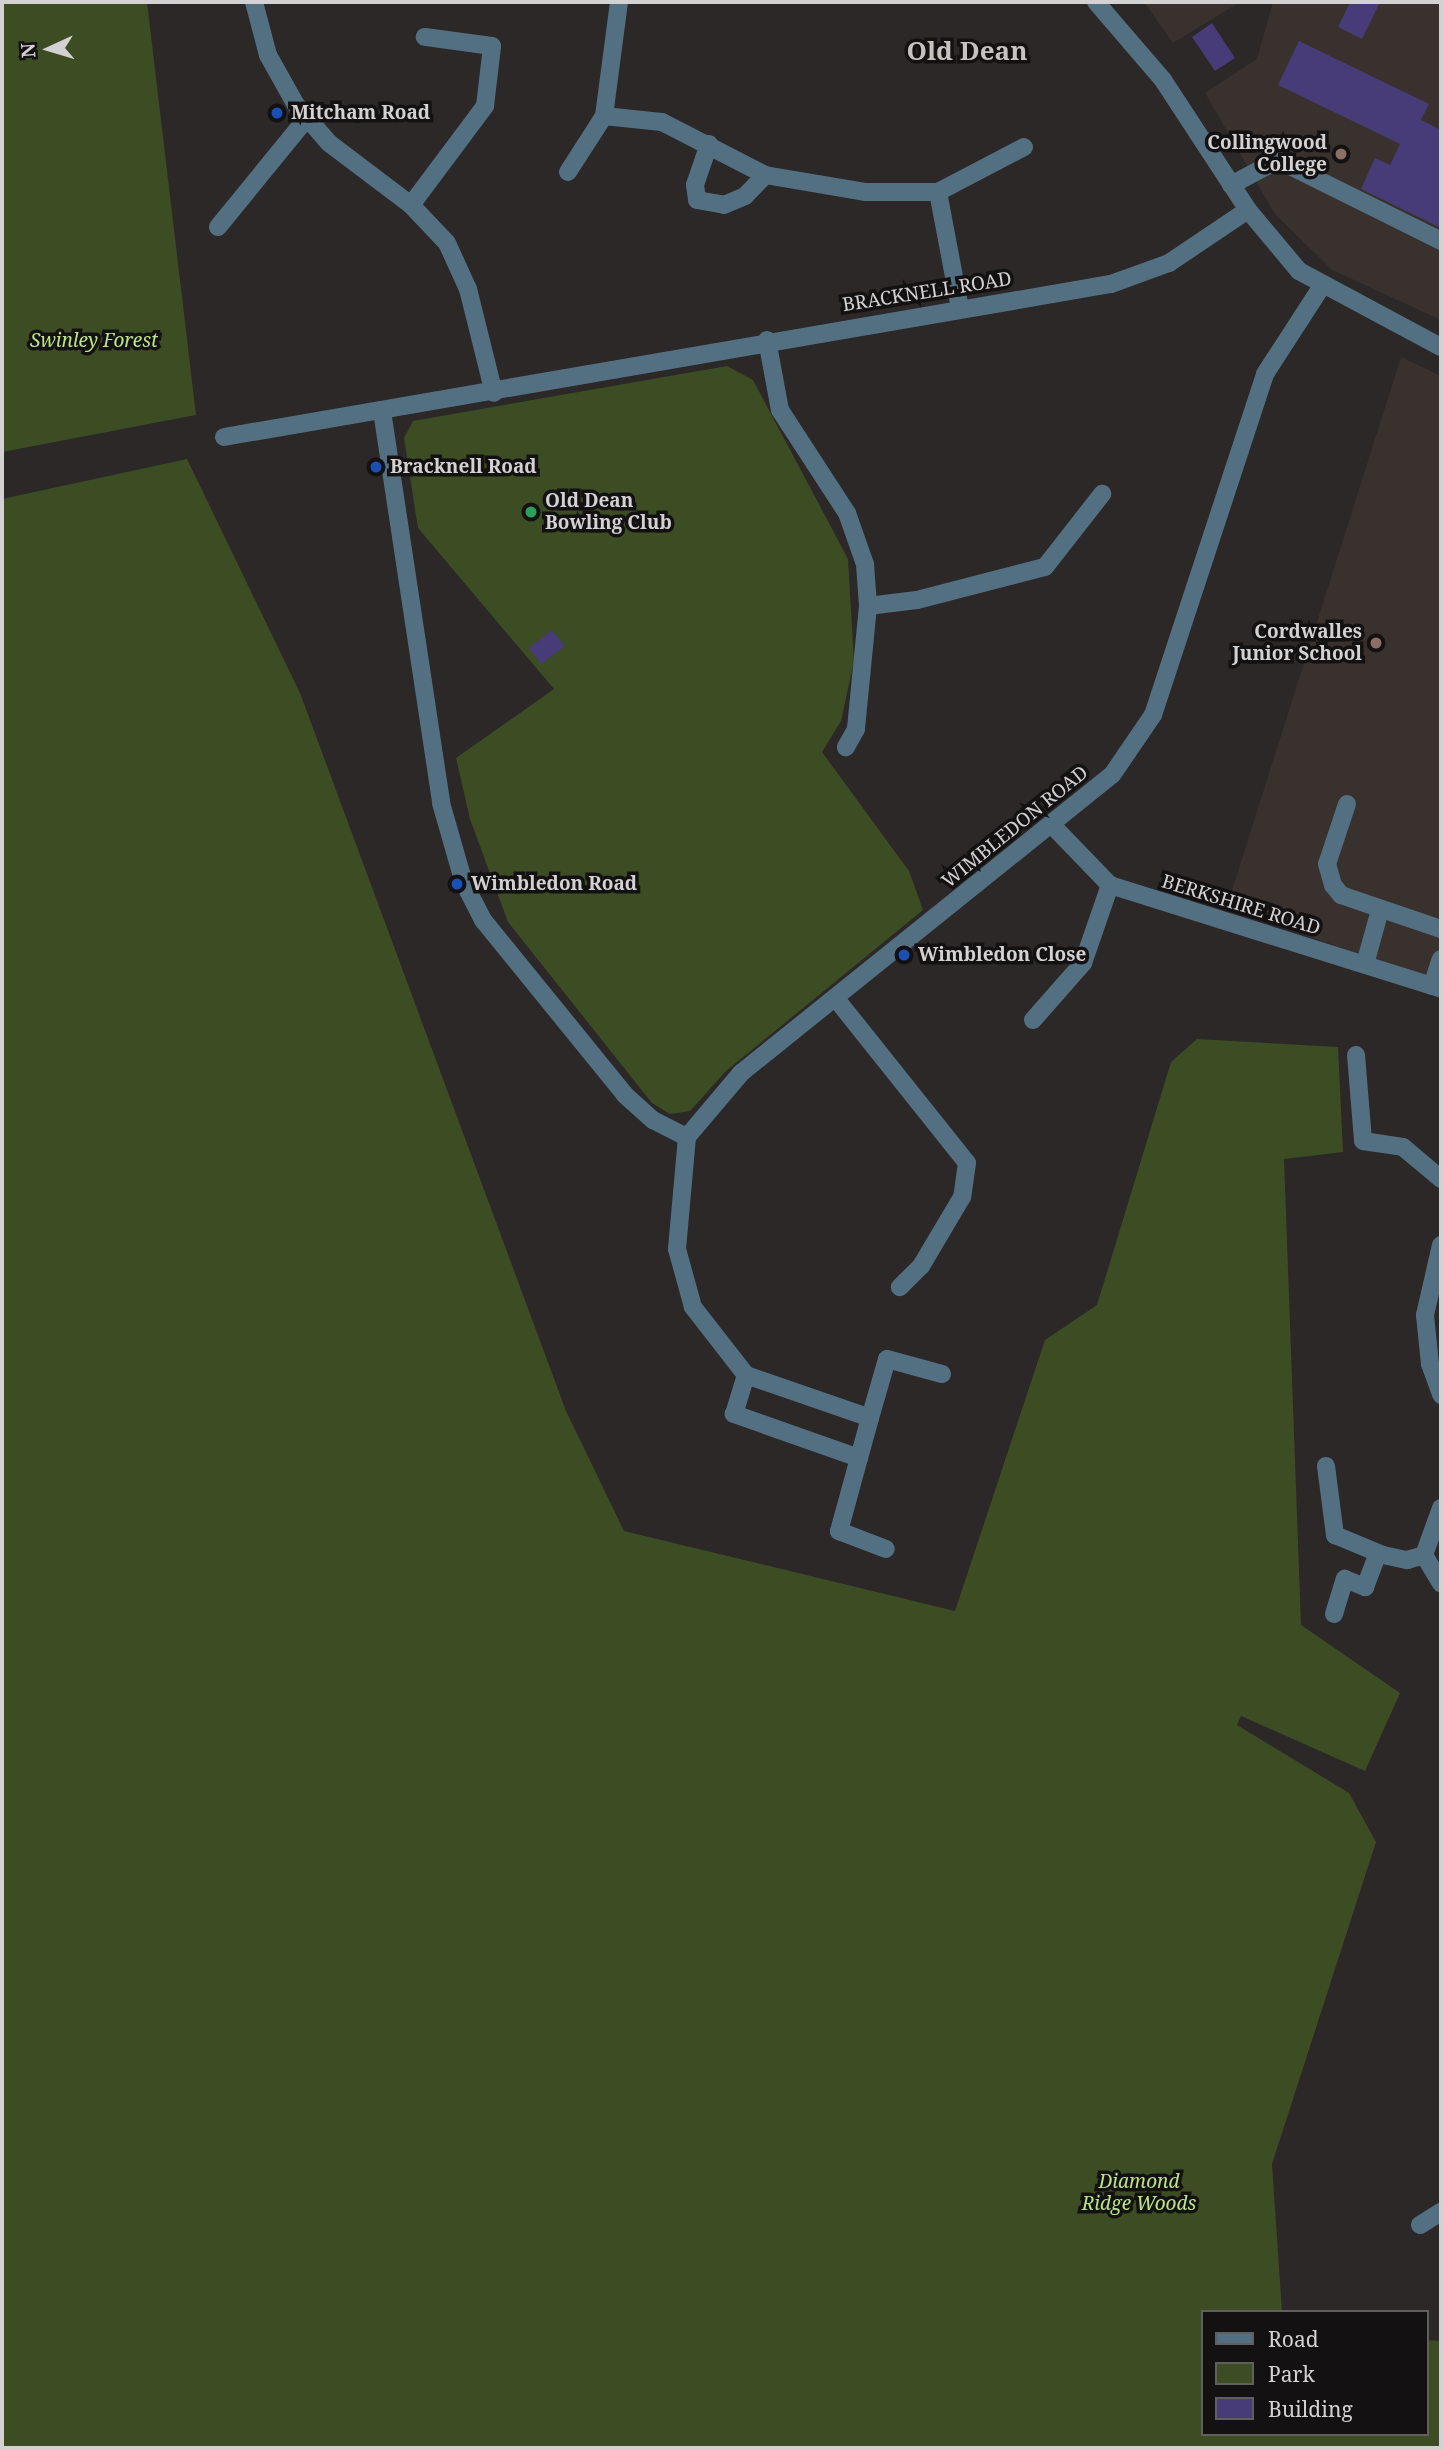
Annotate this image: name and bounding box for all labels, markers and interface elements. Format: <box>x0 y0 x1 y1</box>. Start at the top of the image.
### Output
north arrow <box>14 14 84 84</box>
district label: Old Dean <box>906 35 1028 67</box>
text: N <box>15 42 42 59</box>
place label: Mitcham Road <box>291 102 430 124</box>
marker: Mitcham Road <box>269 105 285 121</box>
place label: Collingwood College <box>1207 132 1327 176</box>
marker: Collingwood College <box>1333 146 1349 162</box>
street label: BRACKNELL ROAD <box>841 267 1013 317</box>
park label: Swinley Forest <box>30 330 158 352</box>
place label: Bracknell Road <box>390 456 537 478</box>
marker: Bracknell Road <box>368 459 384 475</box>
place label: Old Dean Bowling Club <box>545 490 672 534</box>
marker: Old Dean Bowling Club <box>523 504 539 520</box>
place label: Cordwalles Junior School <box>1232 621 1362 665</box>
marker: Cordwalles Junior School <box>1368 635 1384 651</box>
street label: WIMBLEDON ROAD <box>937 761 1093 893</box>
street label: BERKSHIRE ROAD <box>1159 870 1323 940</box>
place label: Wimbledon Road <box>471 873 637 895</box>
marker: Wimbledon Road <box>449 876 465 892</box>
place label: Wimbledon Close <box>918 944 1086 966</box>
marker: Wimbledon Close <box>896 947 912 963</box>
park label: Diamond Ridge Woods <box>1082 2171 1196 2215</box>
legend <box>1202 2310 1429 2436</box>
text: Road <box>1268 2325 1319 2353</box>
text: Park <box>1268 2360 1315 2388</box>
text: Building <box>1268 2395 1353 2423</box>

